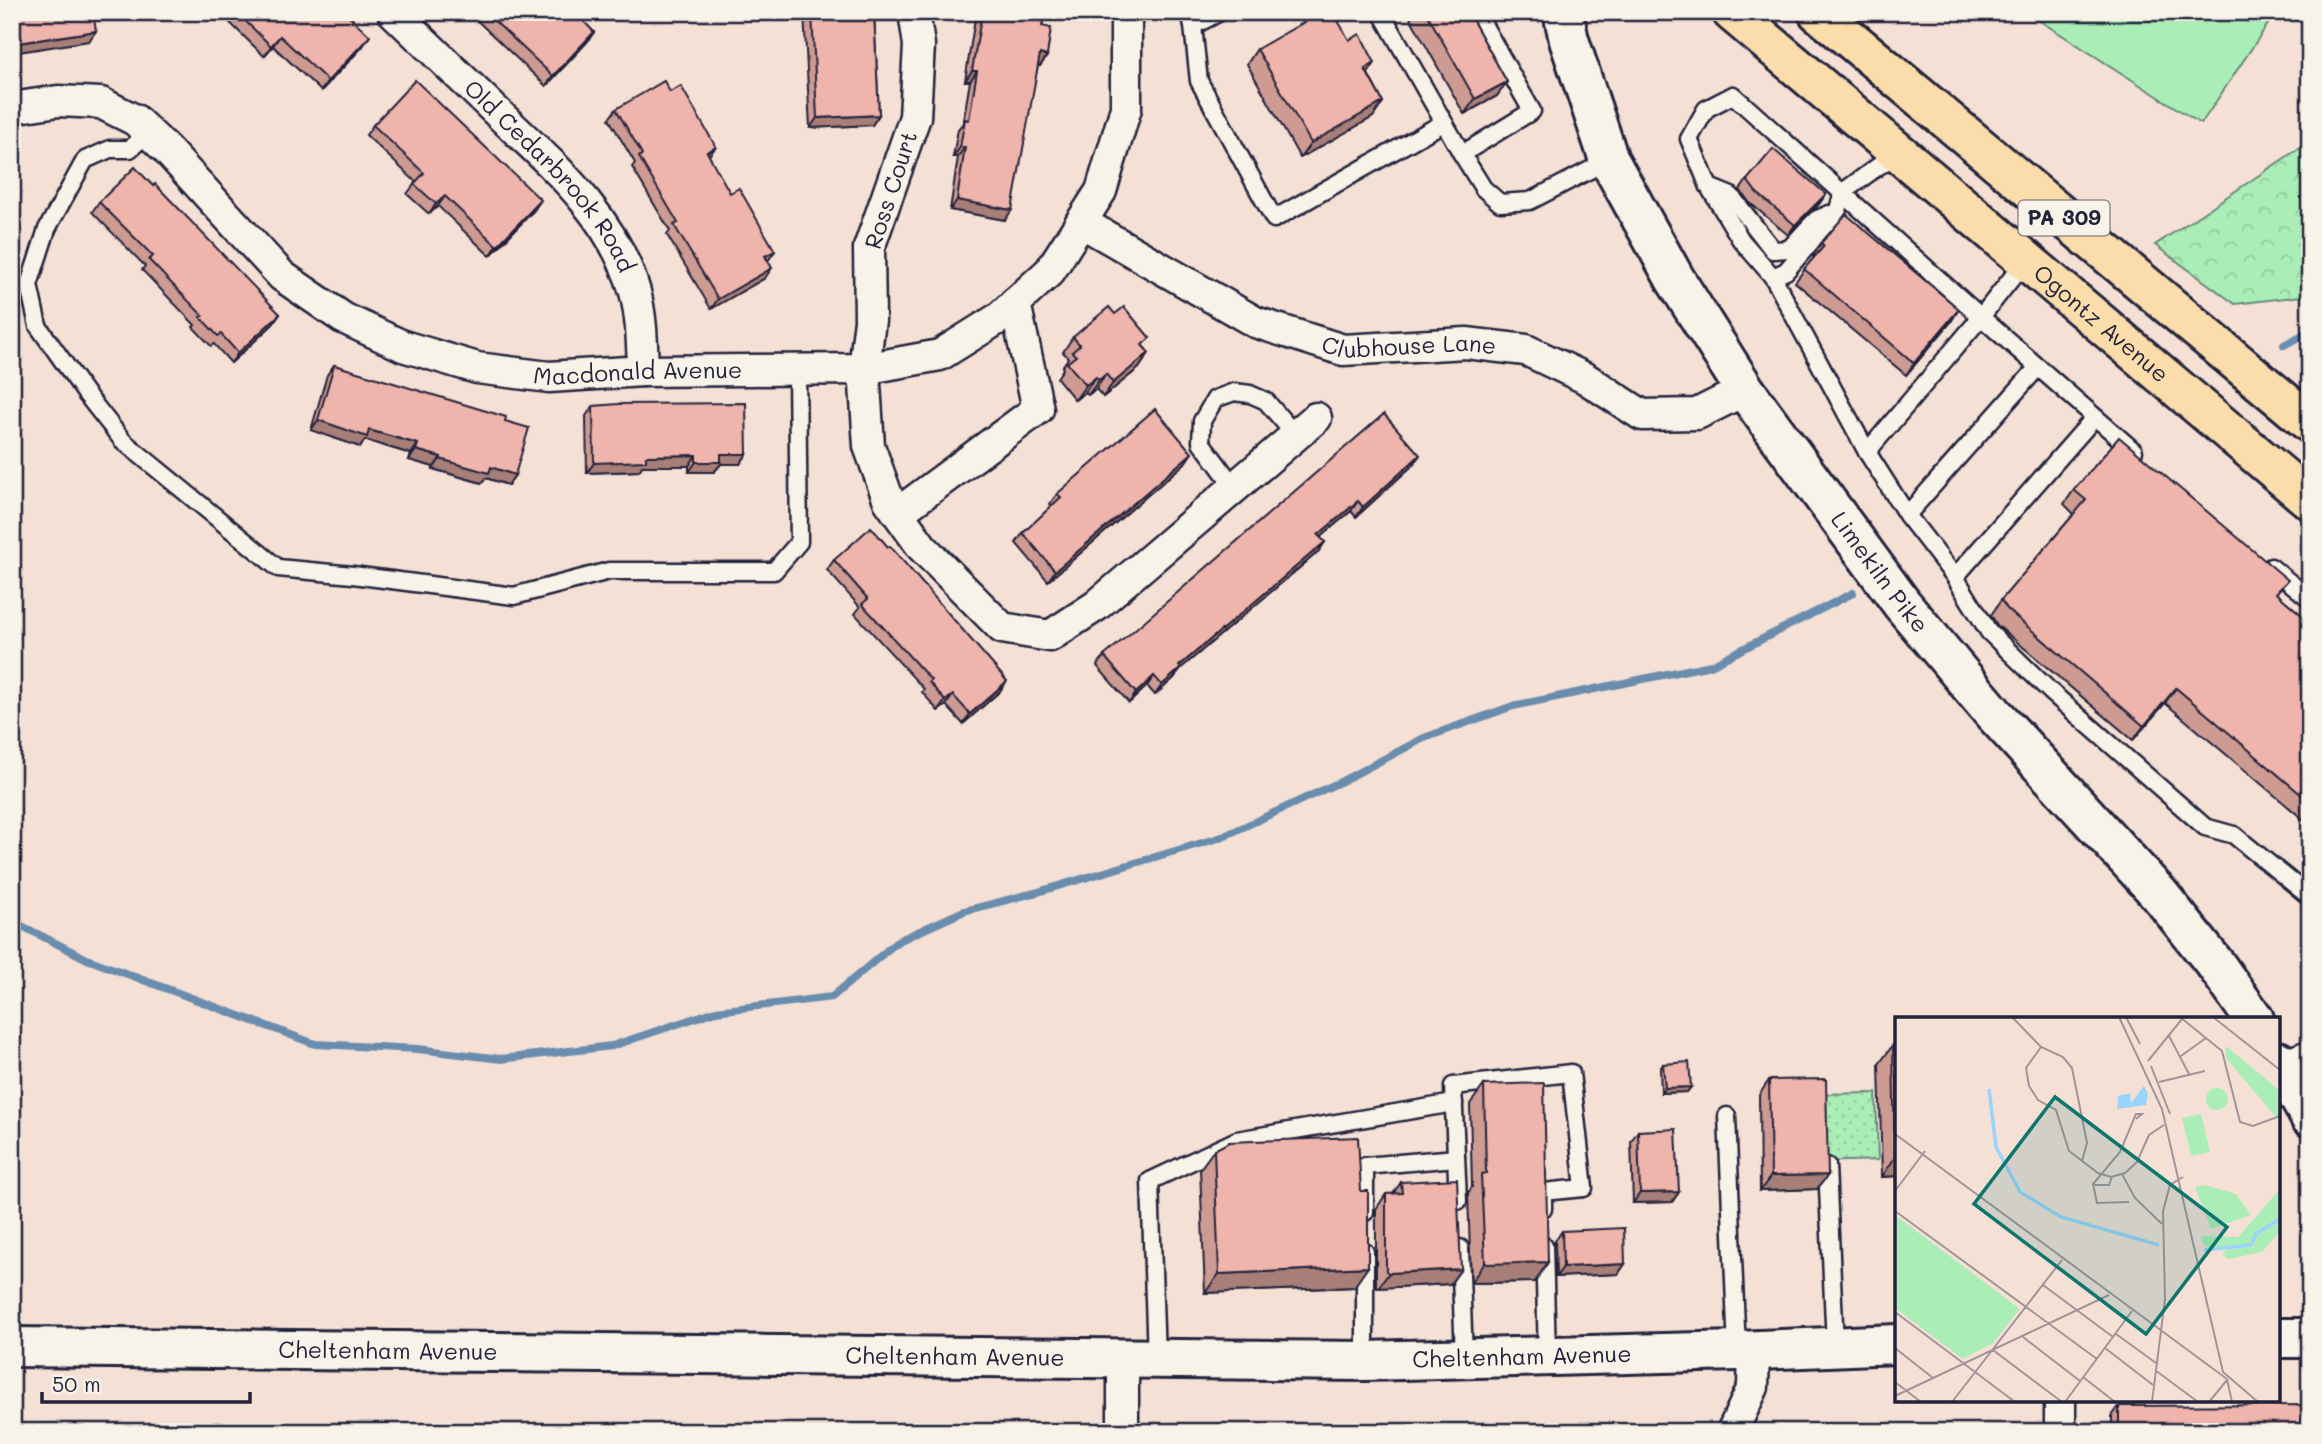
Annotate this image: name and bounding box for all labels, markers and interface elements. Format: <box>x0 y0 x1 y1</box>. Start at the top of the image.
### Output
street label: Old Cedarbrook Road <box>458 73 642 277</box>
street label: Ross Court <box>857 127 923 253</box>
road number: PA 309 <box>2018 200 2110 235</box>
street label: Ogontz Avenue <box>2028 257 2176 388</box>
street label: Clubhouse Lane <box>1318 327 1498 364</box>
street label: Macdonald Avenue <box>532 354 742 391</box>
street label: Limekiln Pike <box>1825 505 1936 639</box>
inset map <box>1895 1017 2280 1402</box>
street label: Cheltenham Avenue <box>278 1334 498 1366</box>
street label: Cheltenham Avenue <box>1412 1338 1632 1374</box>
street label: Cheltenham Avenue <box>845 1340 1065 1372</box>
scale bar <box>42 1360 250 1404</box>
text: 50 m <box>52 1370 101 1397</box>

